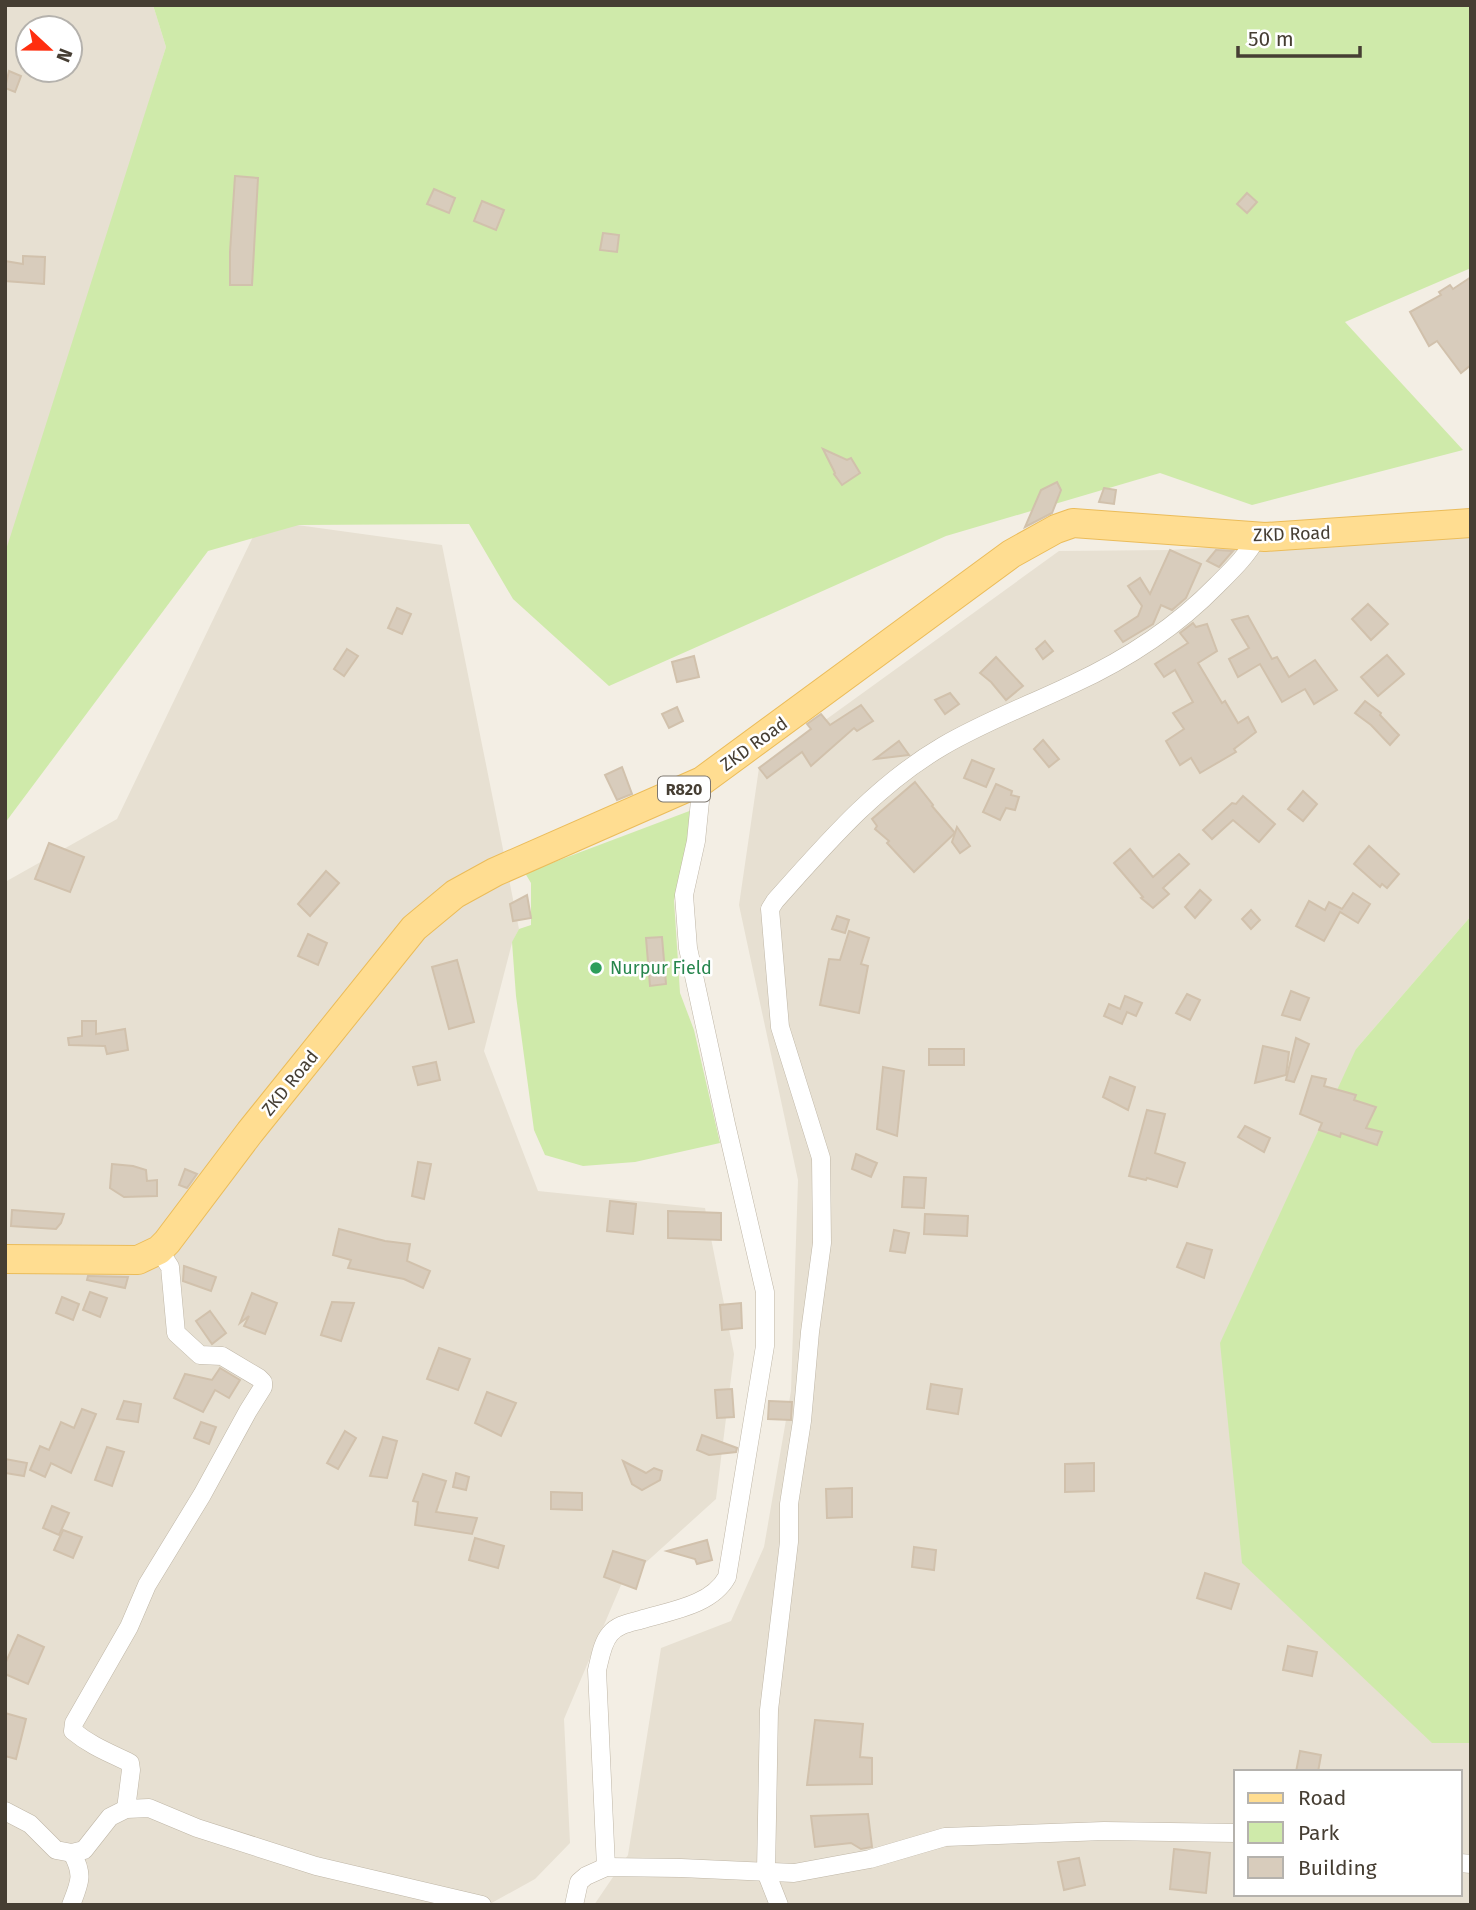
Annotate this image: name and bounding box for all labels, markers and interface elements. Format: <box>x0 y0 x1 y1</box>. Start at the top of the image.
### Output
north arrow <box>14 14 84 84</box>
scale bar <box>1238 14 1360 58</box>
text: 50 m <box>1248 26 1294 52</box>
text: N <box>51 45 77 65</box>
street label: ZKD Road <box>1253 522 1331 546</box>
street label: ZKD Road <box>716 712 792 776</box>
road number: R820 <box>658 776 710 802</box>
place label: Nurpur Field <box>610 957 712 979</box>
marker: Nurpur Field <box>588 960 604 976</box>
street label: ZKD Road <box>257 1046 323 1120</box>
legend <box>1234 1770 1462 1896</box>
text: Road <box>1298 1785 1346 1811</box>
text: Park <box>1298 1820 1340 1846</box>
text: Building <box>1298 1855 1377 1881</box>

